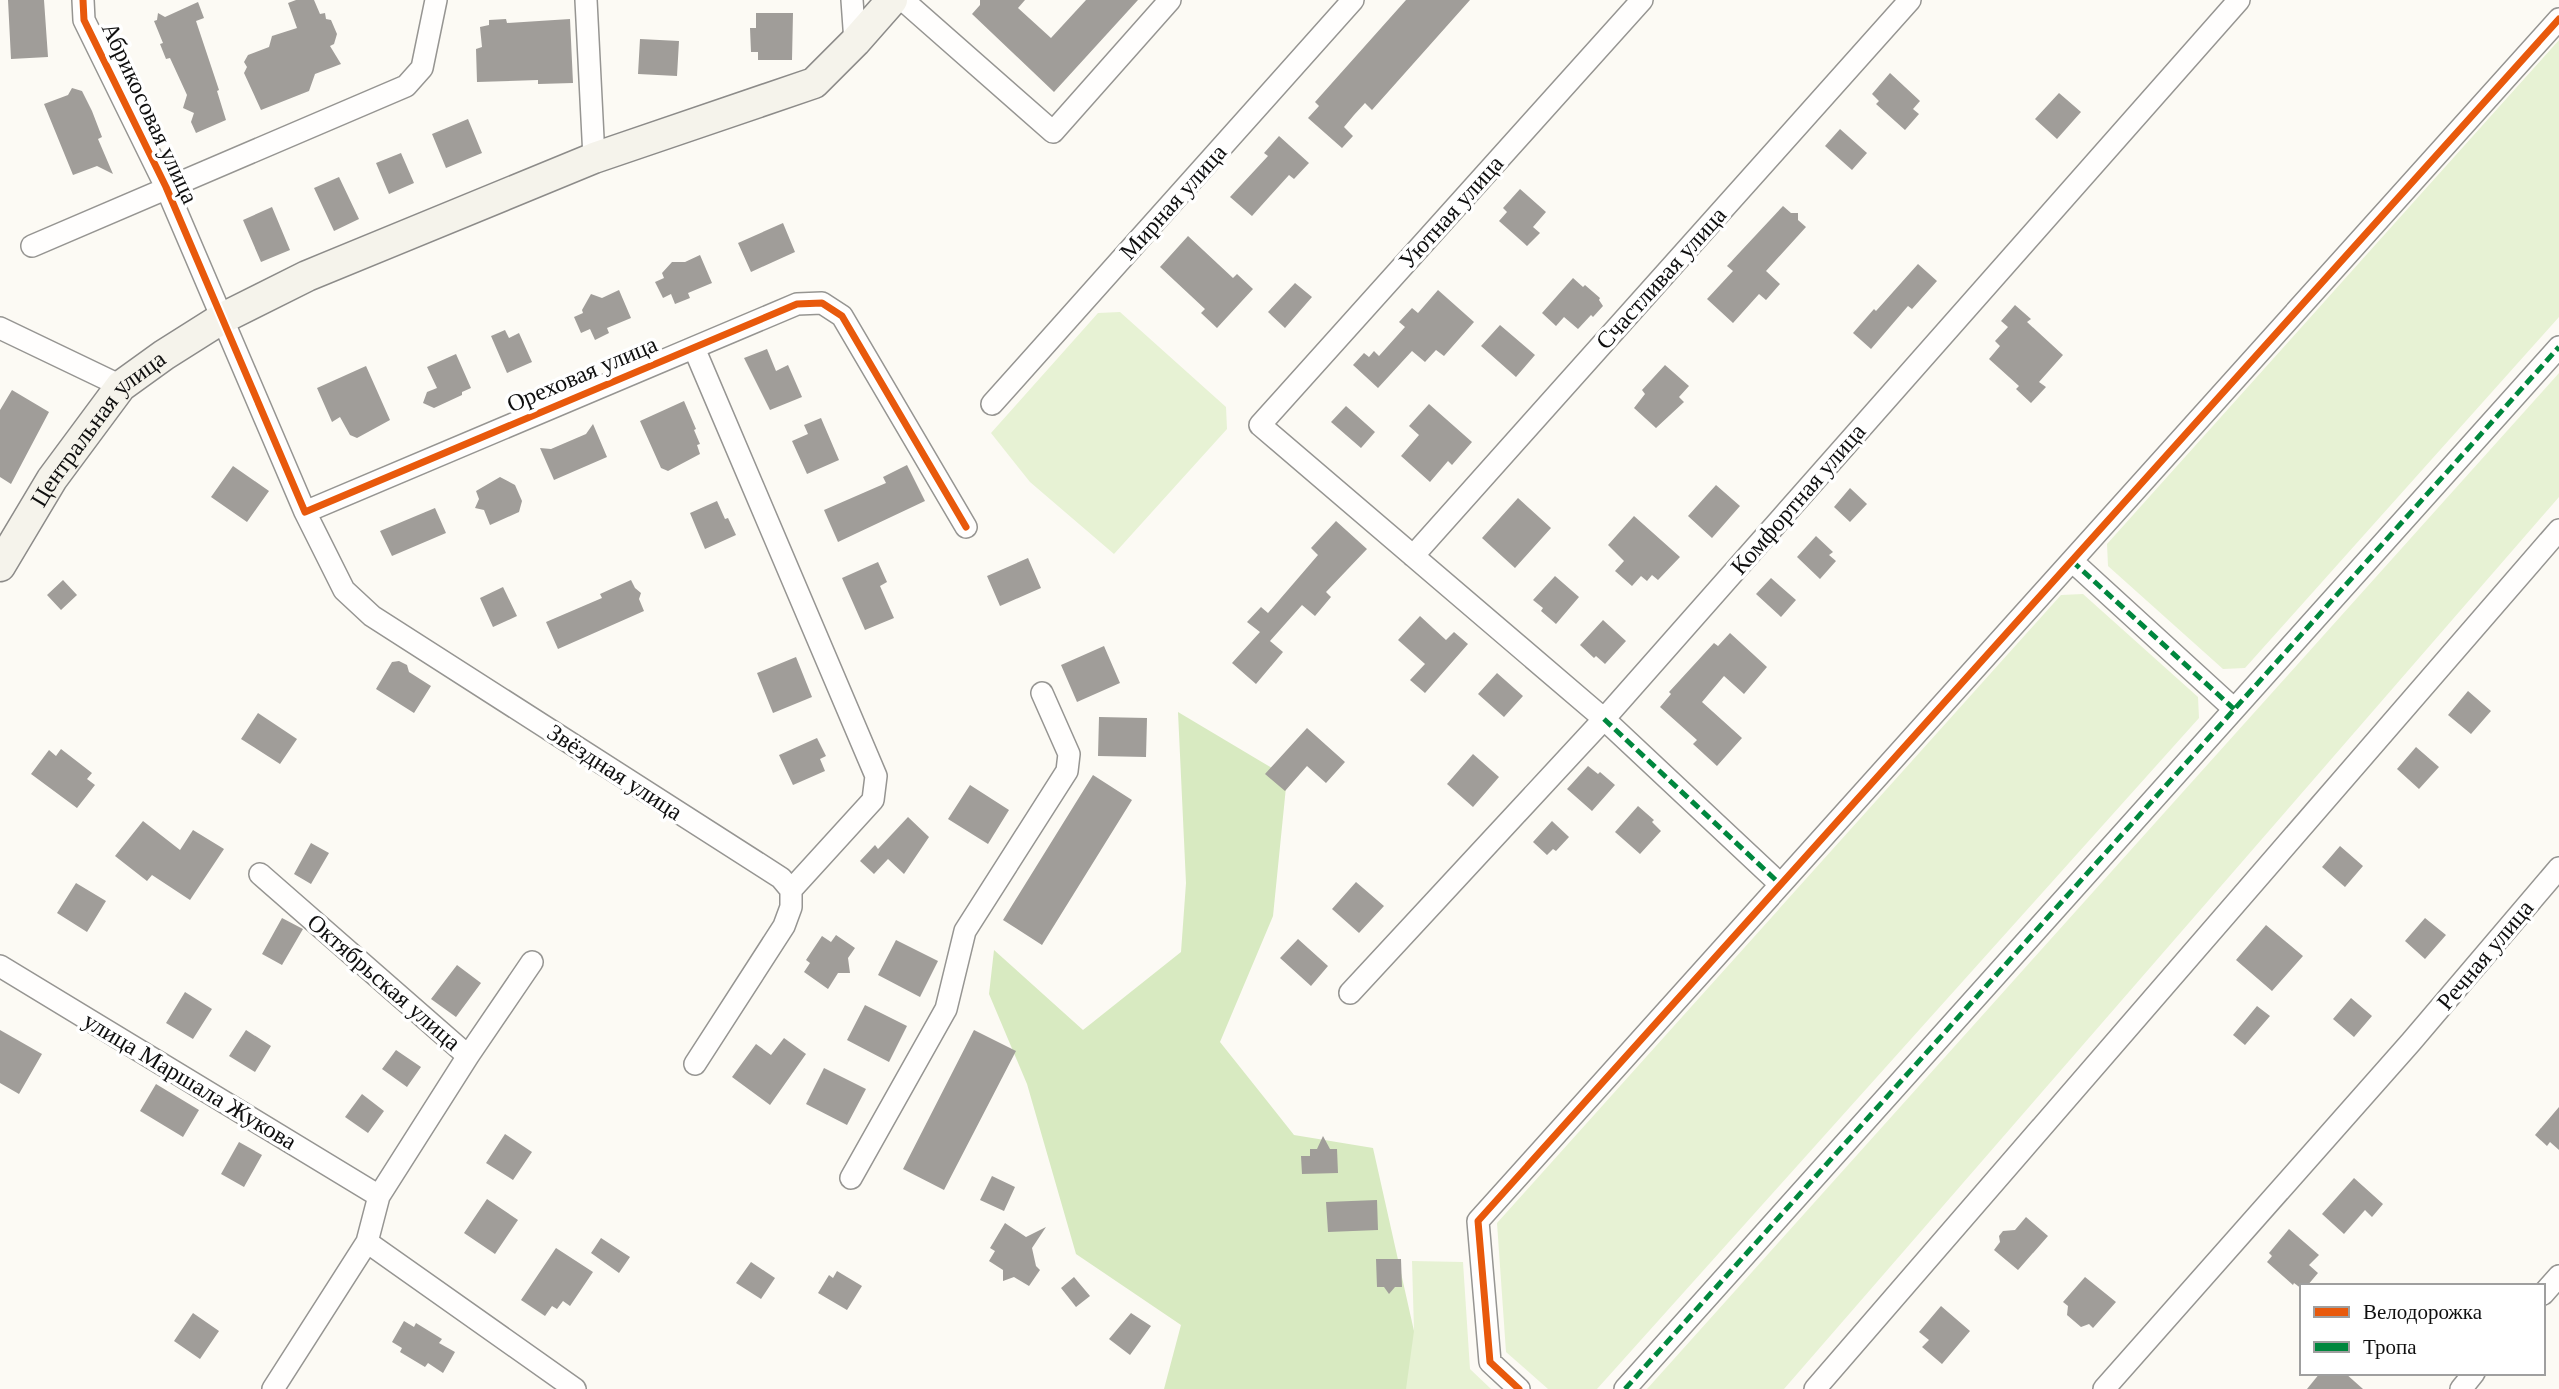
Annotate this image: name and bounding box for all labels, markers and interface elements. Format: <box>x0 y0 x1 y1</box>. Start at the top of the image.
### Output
street label: Абрикосовая улица <box>97 18 204 208</box>
street label: Мирная улица <box>1114 139 1232 265</box>
street label: Уютная улица <box>1394 150 1509 274</box>
street label: Счастливая улица <box>1591 202 1732 354</box>
street label: Ореховая улица <box>503 331 661 417</box>
street label: Центральная улица <box>25 345 171 511</box>
street label: Комфортная улица <box>1726 418 1871 580</box>
street label: Звёздная улица <box>543 719 687 825</box>
street label: Речная улица <box>2432 895 2539 1015</box>
street label: Октябрьская улица <box>302 909 466 1056</box>
street label: улица Маршала Жукова <box>79 1007 301 1155</box>
legend <box>2300 1284 2545 1375</box>
text: Велодорожка <box>2363 1300 2483 1324</box>
text: Тропа <box>2363 1335 2417 1359</box>

